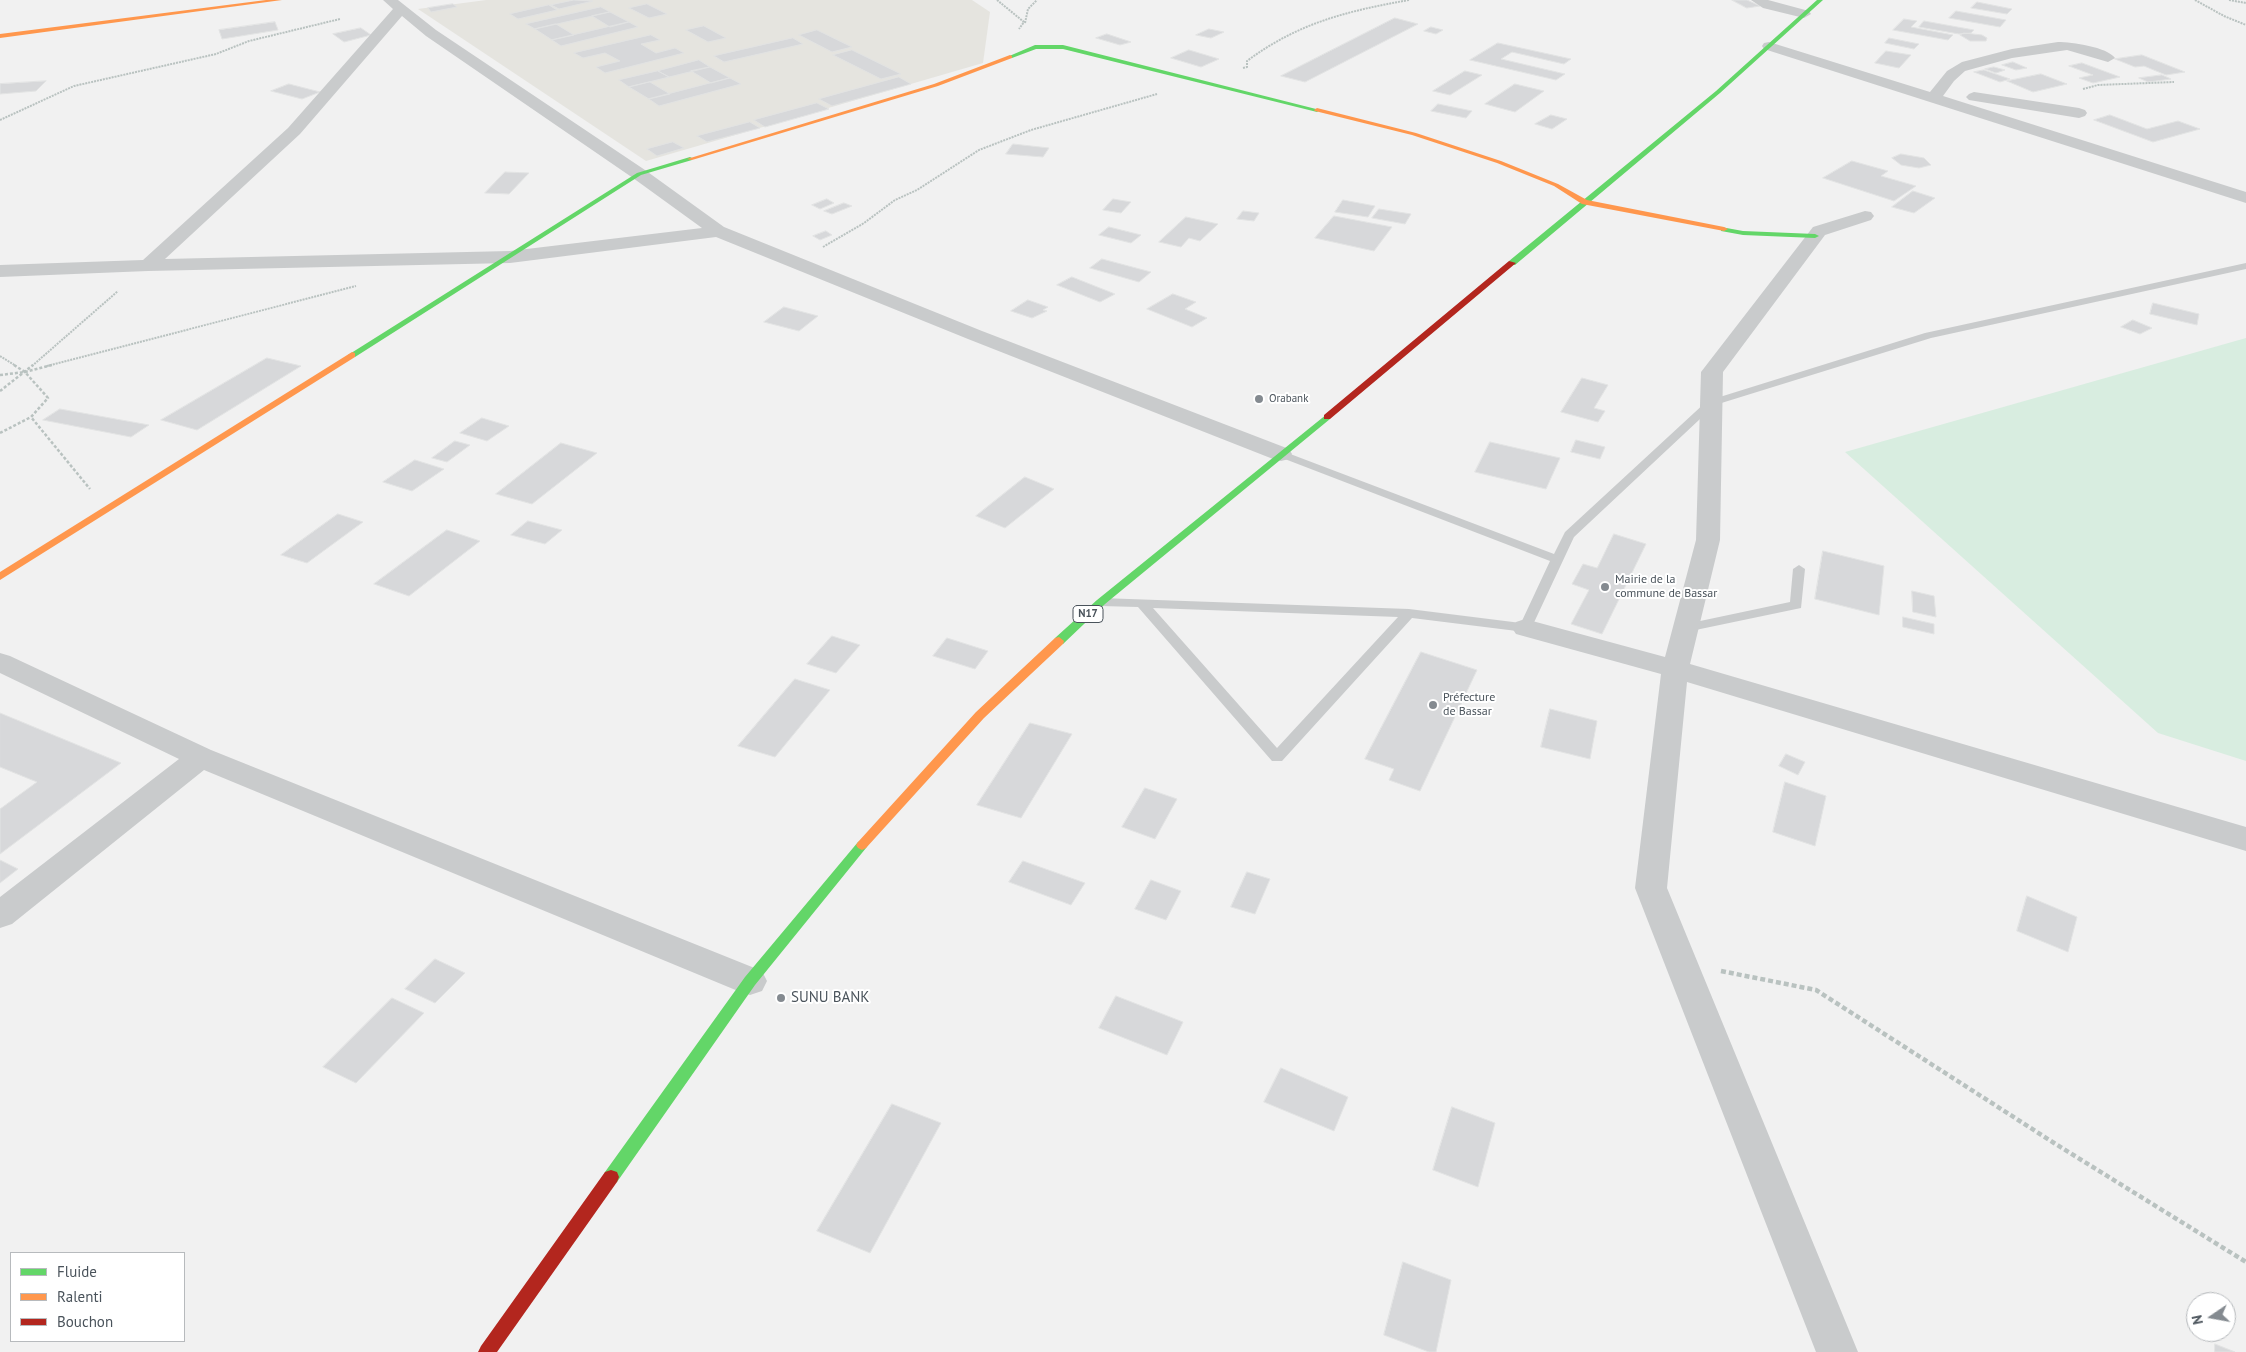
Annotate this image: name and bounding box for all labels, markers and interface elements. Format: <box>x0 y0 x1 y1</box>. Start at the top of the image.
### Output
place label: Orabank <box>1269 392 1308 406</box>
marker: Orabank <box>1253 393 1265 405</box>
place label: Mairie de la commune de Bassar <box>1615 573 1717 601</box>
marker: Mairie de la commune de Bassar <box>1599 581 1611 593</box>
road number: N17 <box>1073 606 1103 622</box>
place label: Préfecture de Bassar <box>1443 691 1495 719</box>
marker: Préfecture de Bassar <box>1427 699 1439 711</box>
place label: SUNU BANK <box>791 989 869 1007</box>
marker: SUNU BANK <box>775 992 787 1004</box>
legend <box>10 1252 185 1342</box>
text: Fluide <box>57 1262 97 1281</box>
text: Ralenti <box>57 1287 103 1306</box>
north arrow <box>2186 1292 2236 1342</box>
text: Bouchon <box>57 1312 113 1331</box>
text: N <box>2188 1314 2207 1326</box>

